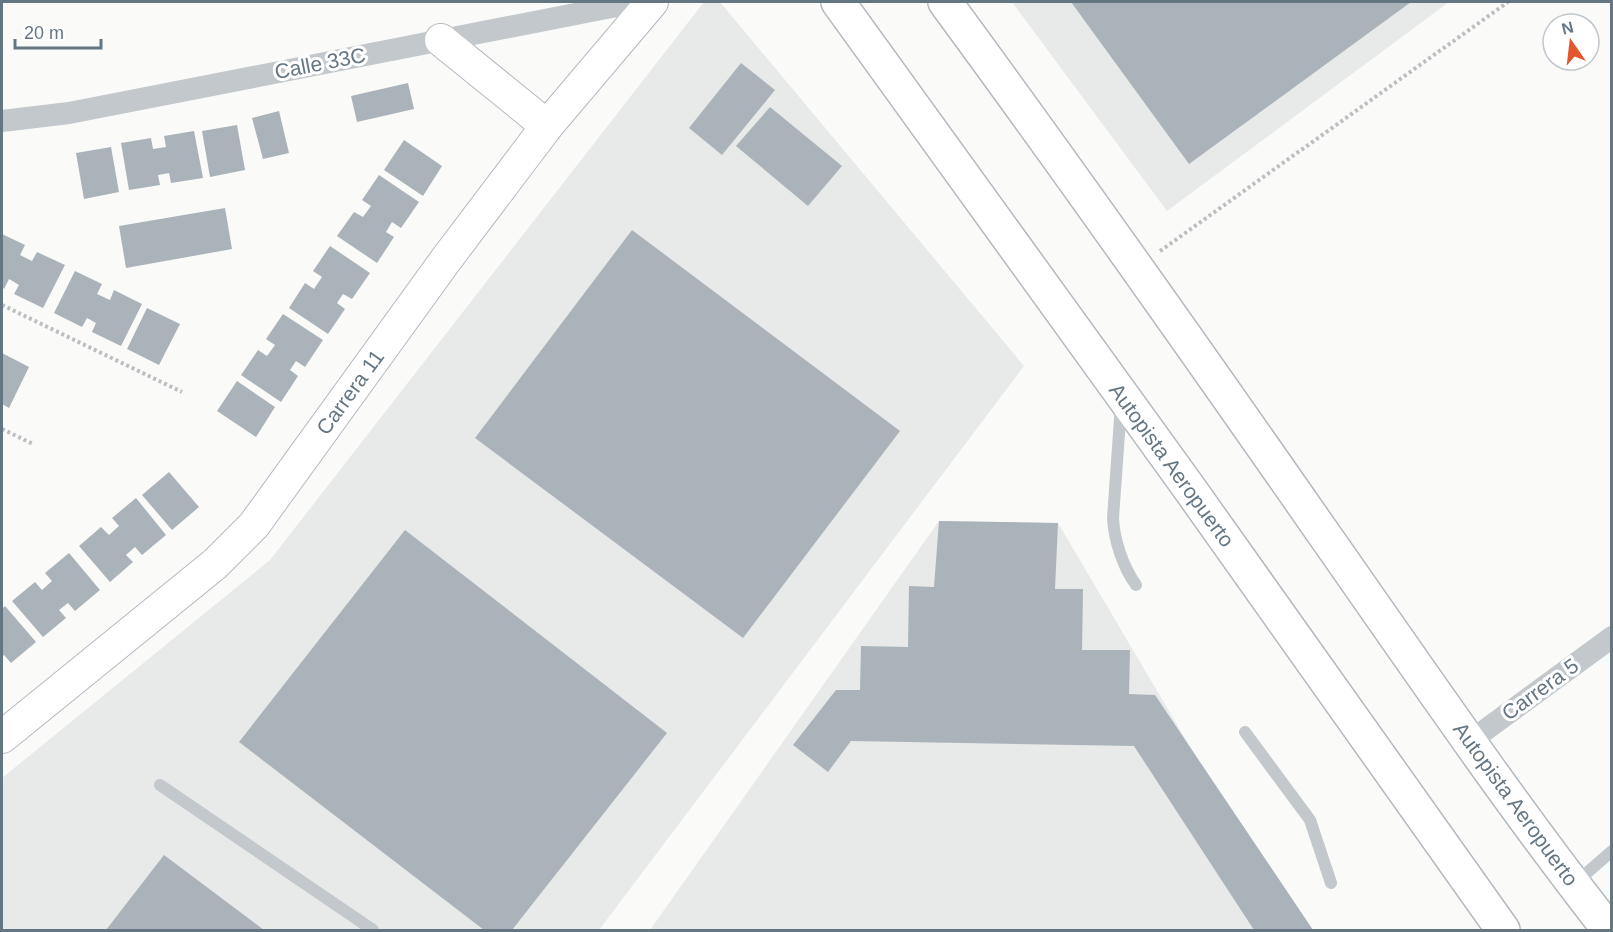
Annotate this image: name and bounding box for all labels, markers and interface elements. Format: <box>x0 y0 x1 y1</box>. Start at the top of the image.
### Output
scale bar <box>15 12 100 50</box>
north arrow <box>1541 12 1601 72</box>
text: N <box>1560 18 1575 38</box>
text: 20 m <box>24 23 64 43</box>
street label: Calle 33C <box>273 43 367 83</box>
street label: Carrera 11 <box>312 345 388 439</box>
street label: Autopista Aeropuerto <box>1105 379 1239 551</box>
street label: Carrera 5 <box>1497 654 1583 724</box>
street label: Autopista Aeropuerto <box>1449 718 1583 890</box>

